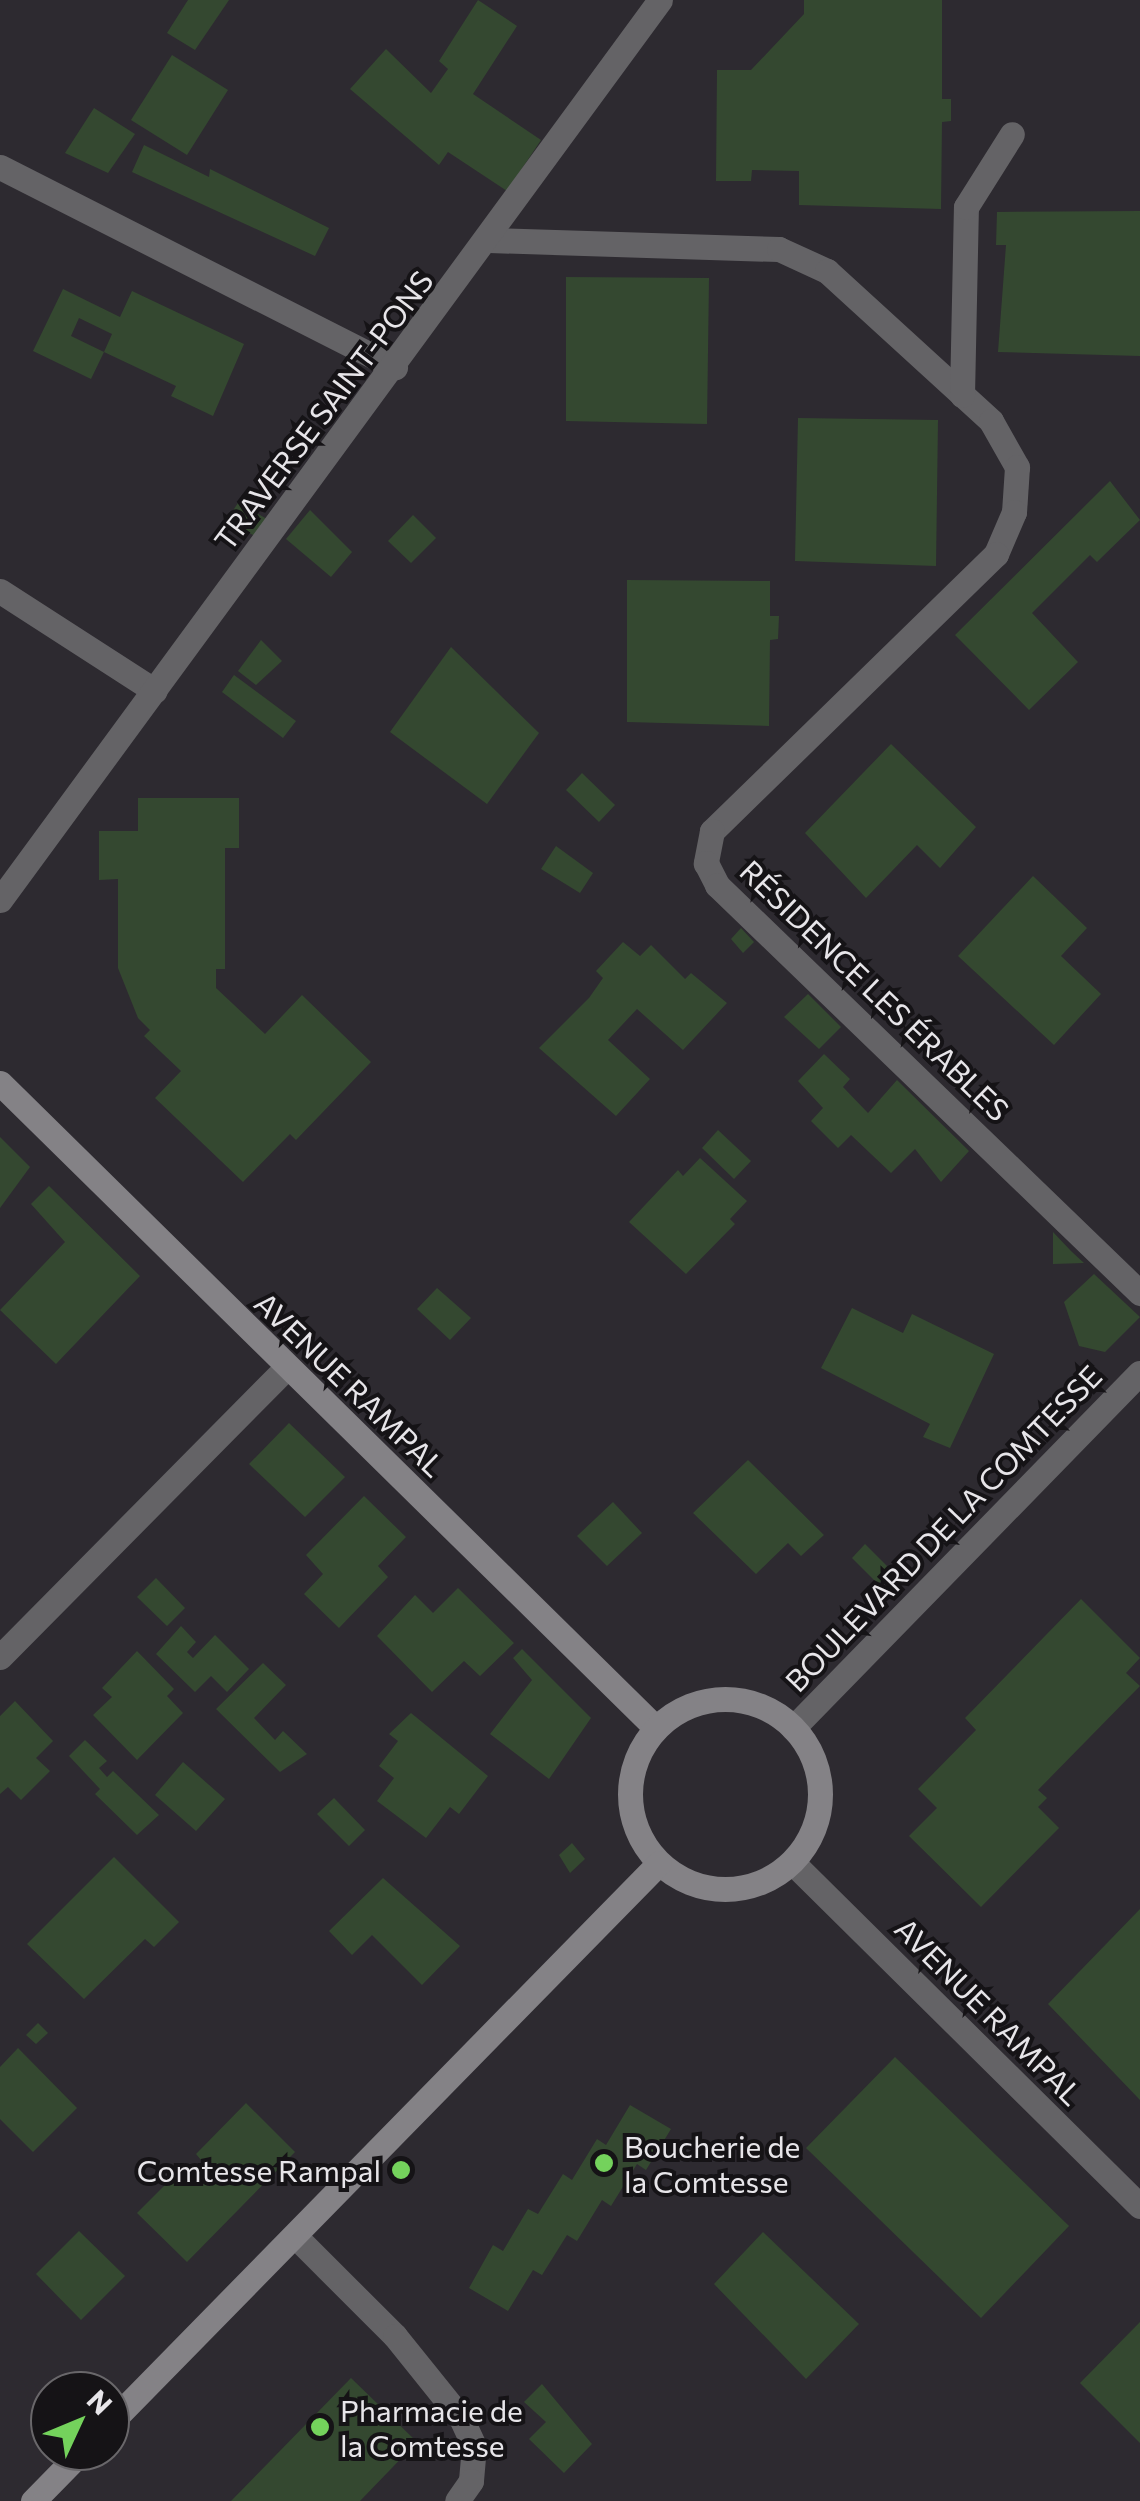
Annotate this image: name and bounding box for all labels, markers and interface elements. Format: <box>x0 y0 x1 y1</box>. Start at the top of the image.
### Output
street label: TRAVERSE SAINT-PONS <box>206 263 440 557</box>
street label: RÉSIDENCE LES ÉRABLES <box>733 852 1017 1128</box>
street label: AVENUE RAMPAL <box>248 1284 452 1484</box>
street label: BOULEVARD DE LA COMTESSE <box>777 1358 1109 1698</box>
street label: AVENUE RAMPAL <box>888 1910 1090 2112</box>
place label: Boucherie de la Comtesse <box>624 2128 800 2198</box>
place label: Comtesse Rampal <box>137 2152 381 2188</box>
marker: Boucherie de la Comtesse <box>593 2152 615 2174</box>
marker: Comtesse Rampal <box>390 2159 412 2181</box>
north arrow <box>30 2371 130 2471</box>
text: N <box>81 2382 120 2421</box>
place label: Pharmacie de la Comtesse <box>340 2392 523 2462</box>
marker: Pharmacie de la Comtesse <box>309 2416 331 2438</box>

